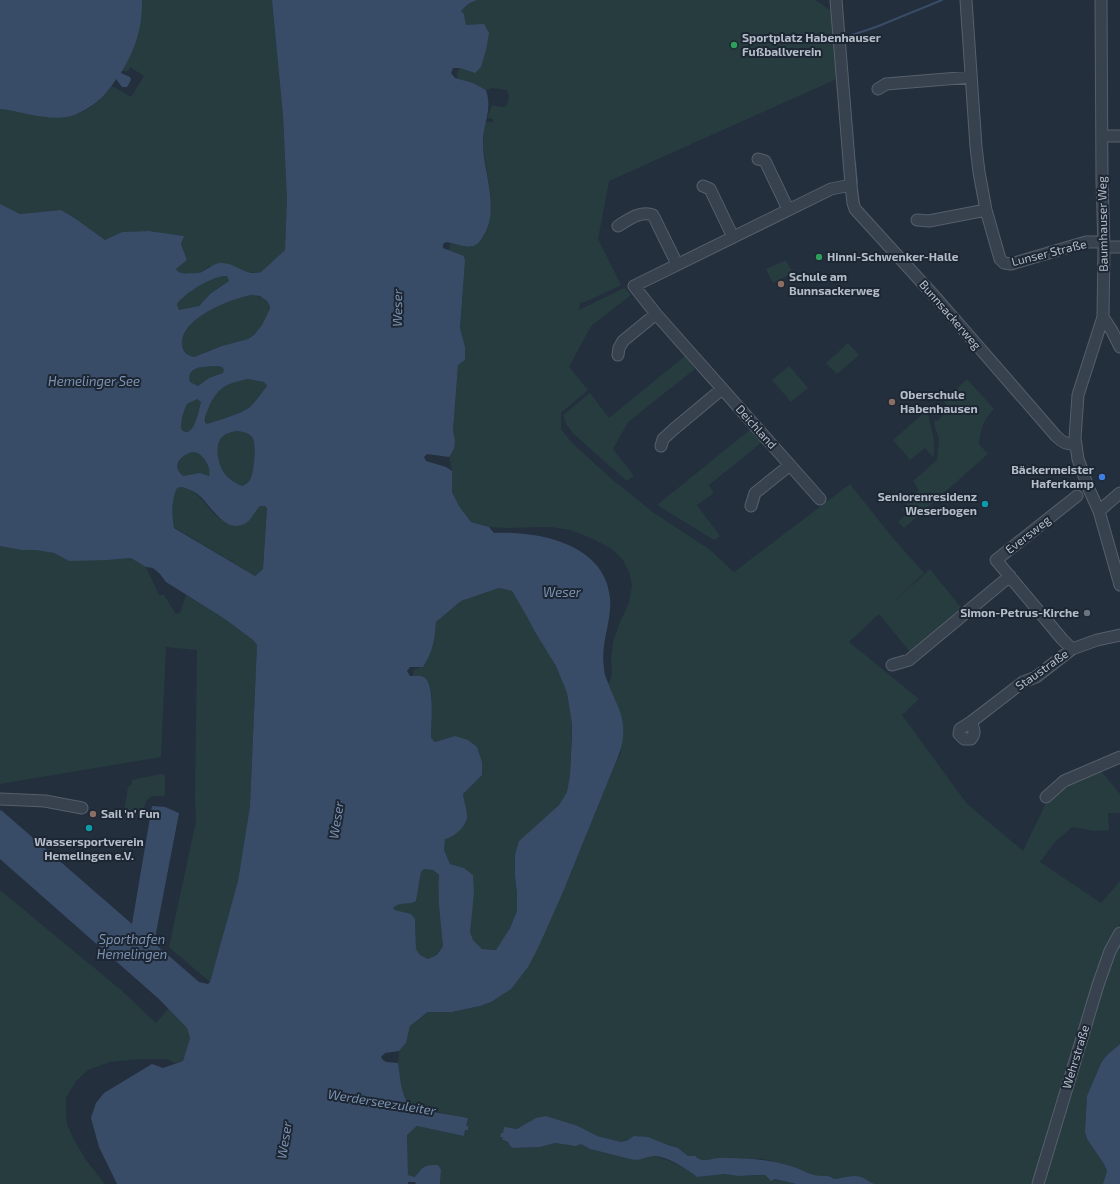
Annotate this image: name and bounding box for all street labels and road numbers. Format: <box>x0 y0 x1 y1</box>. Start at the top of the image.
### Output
street label: Baumhauser Weg <box>1094 176 1110 272</box>
street label: Lunser Straße <box>1010 236 1088 268</box>
street label: Bunnsackerweg <box>917 277 985 352</box>
street label: Deichland <box>733 401 780 451</box>
street label: Eversweg <box>1002 512 1053 556</box>
street label: Staustraße <box>1012 646 1071 692</box>
street label: Wehrstraße <box>1059 1023 1091 1090</box>

